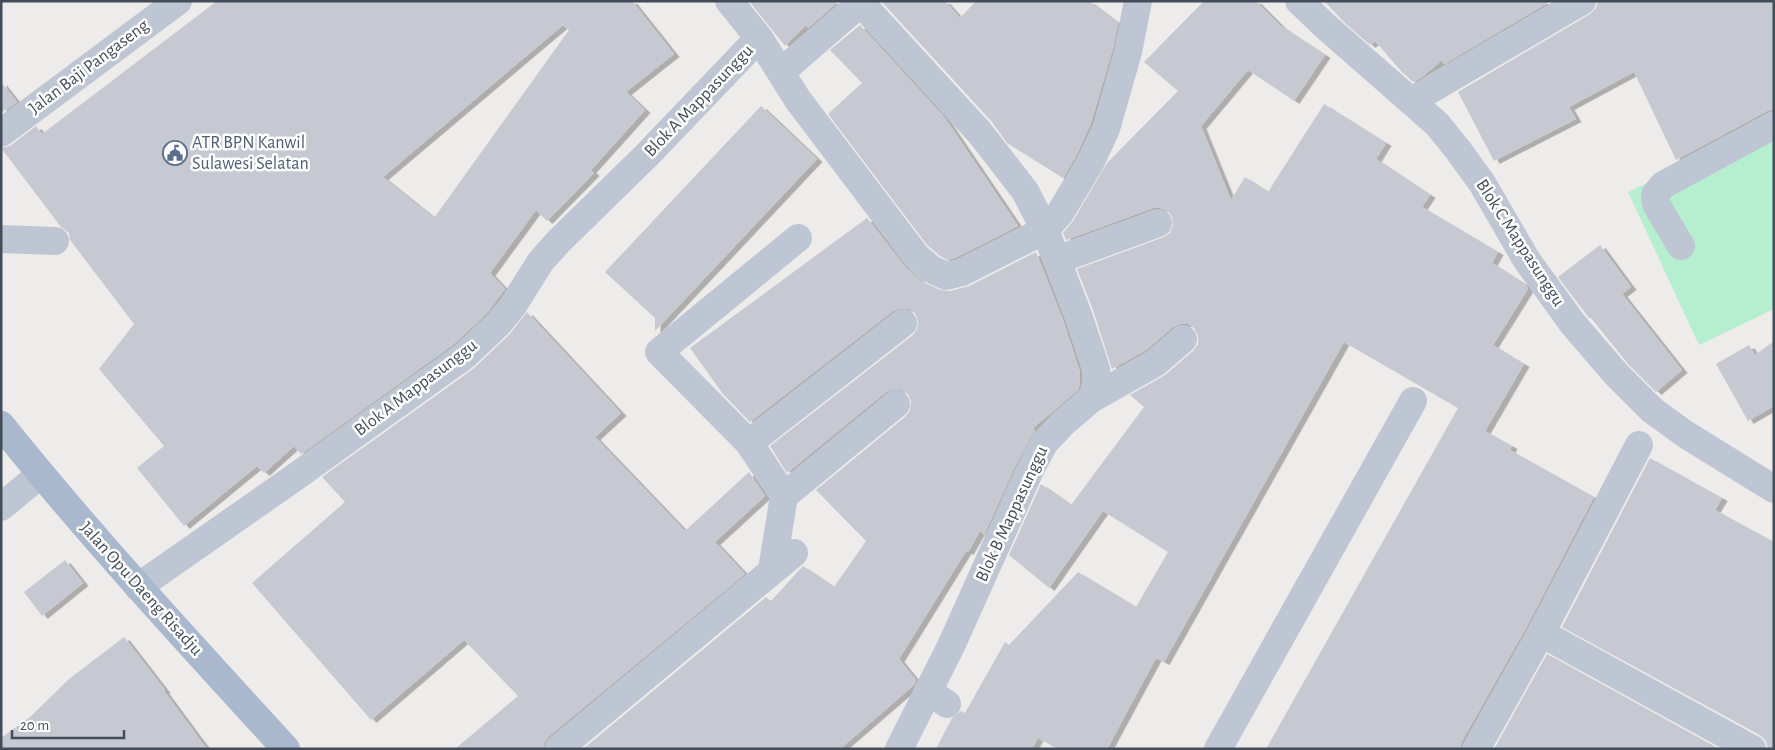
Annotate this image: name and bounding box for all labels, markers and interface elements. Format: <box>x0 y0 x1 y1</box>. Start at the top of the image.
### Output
street label: Jalan Baji Pangaseng <box>26 16 152 118</box>
street label: Blok A Mappasunggu <box>641 41 757 161</box>
place label: ATR BPN Kanwil Sulawesi Selatan <box>192 134 309 173</box>
public building icon: ATR BPN Kanwil Sulawesi Selatan <box>162 140 188 166</box>
street label: Blok C Mappasunggu <box>1472 176 1568 310</box>
street label: Blok A Mappasunggu <box>351 336 481 440</box>
street label: Blok B Mappasunggu <box>973 443 1051 585</box>
street label: Jalan Opu Daeng Risadju <box>76 519 206 659</box>
scale bar <box>12 708 125 740</box>
text: 20 m <box>20 718 49 733</box>

